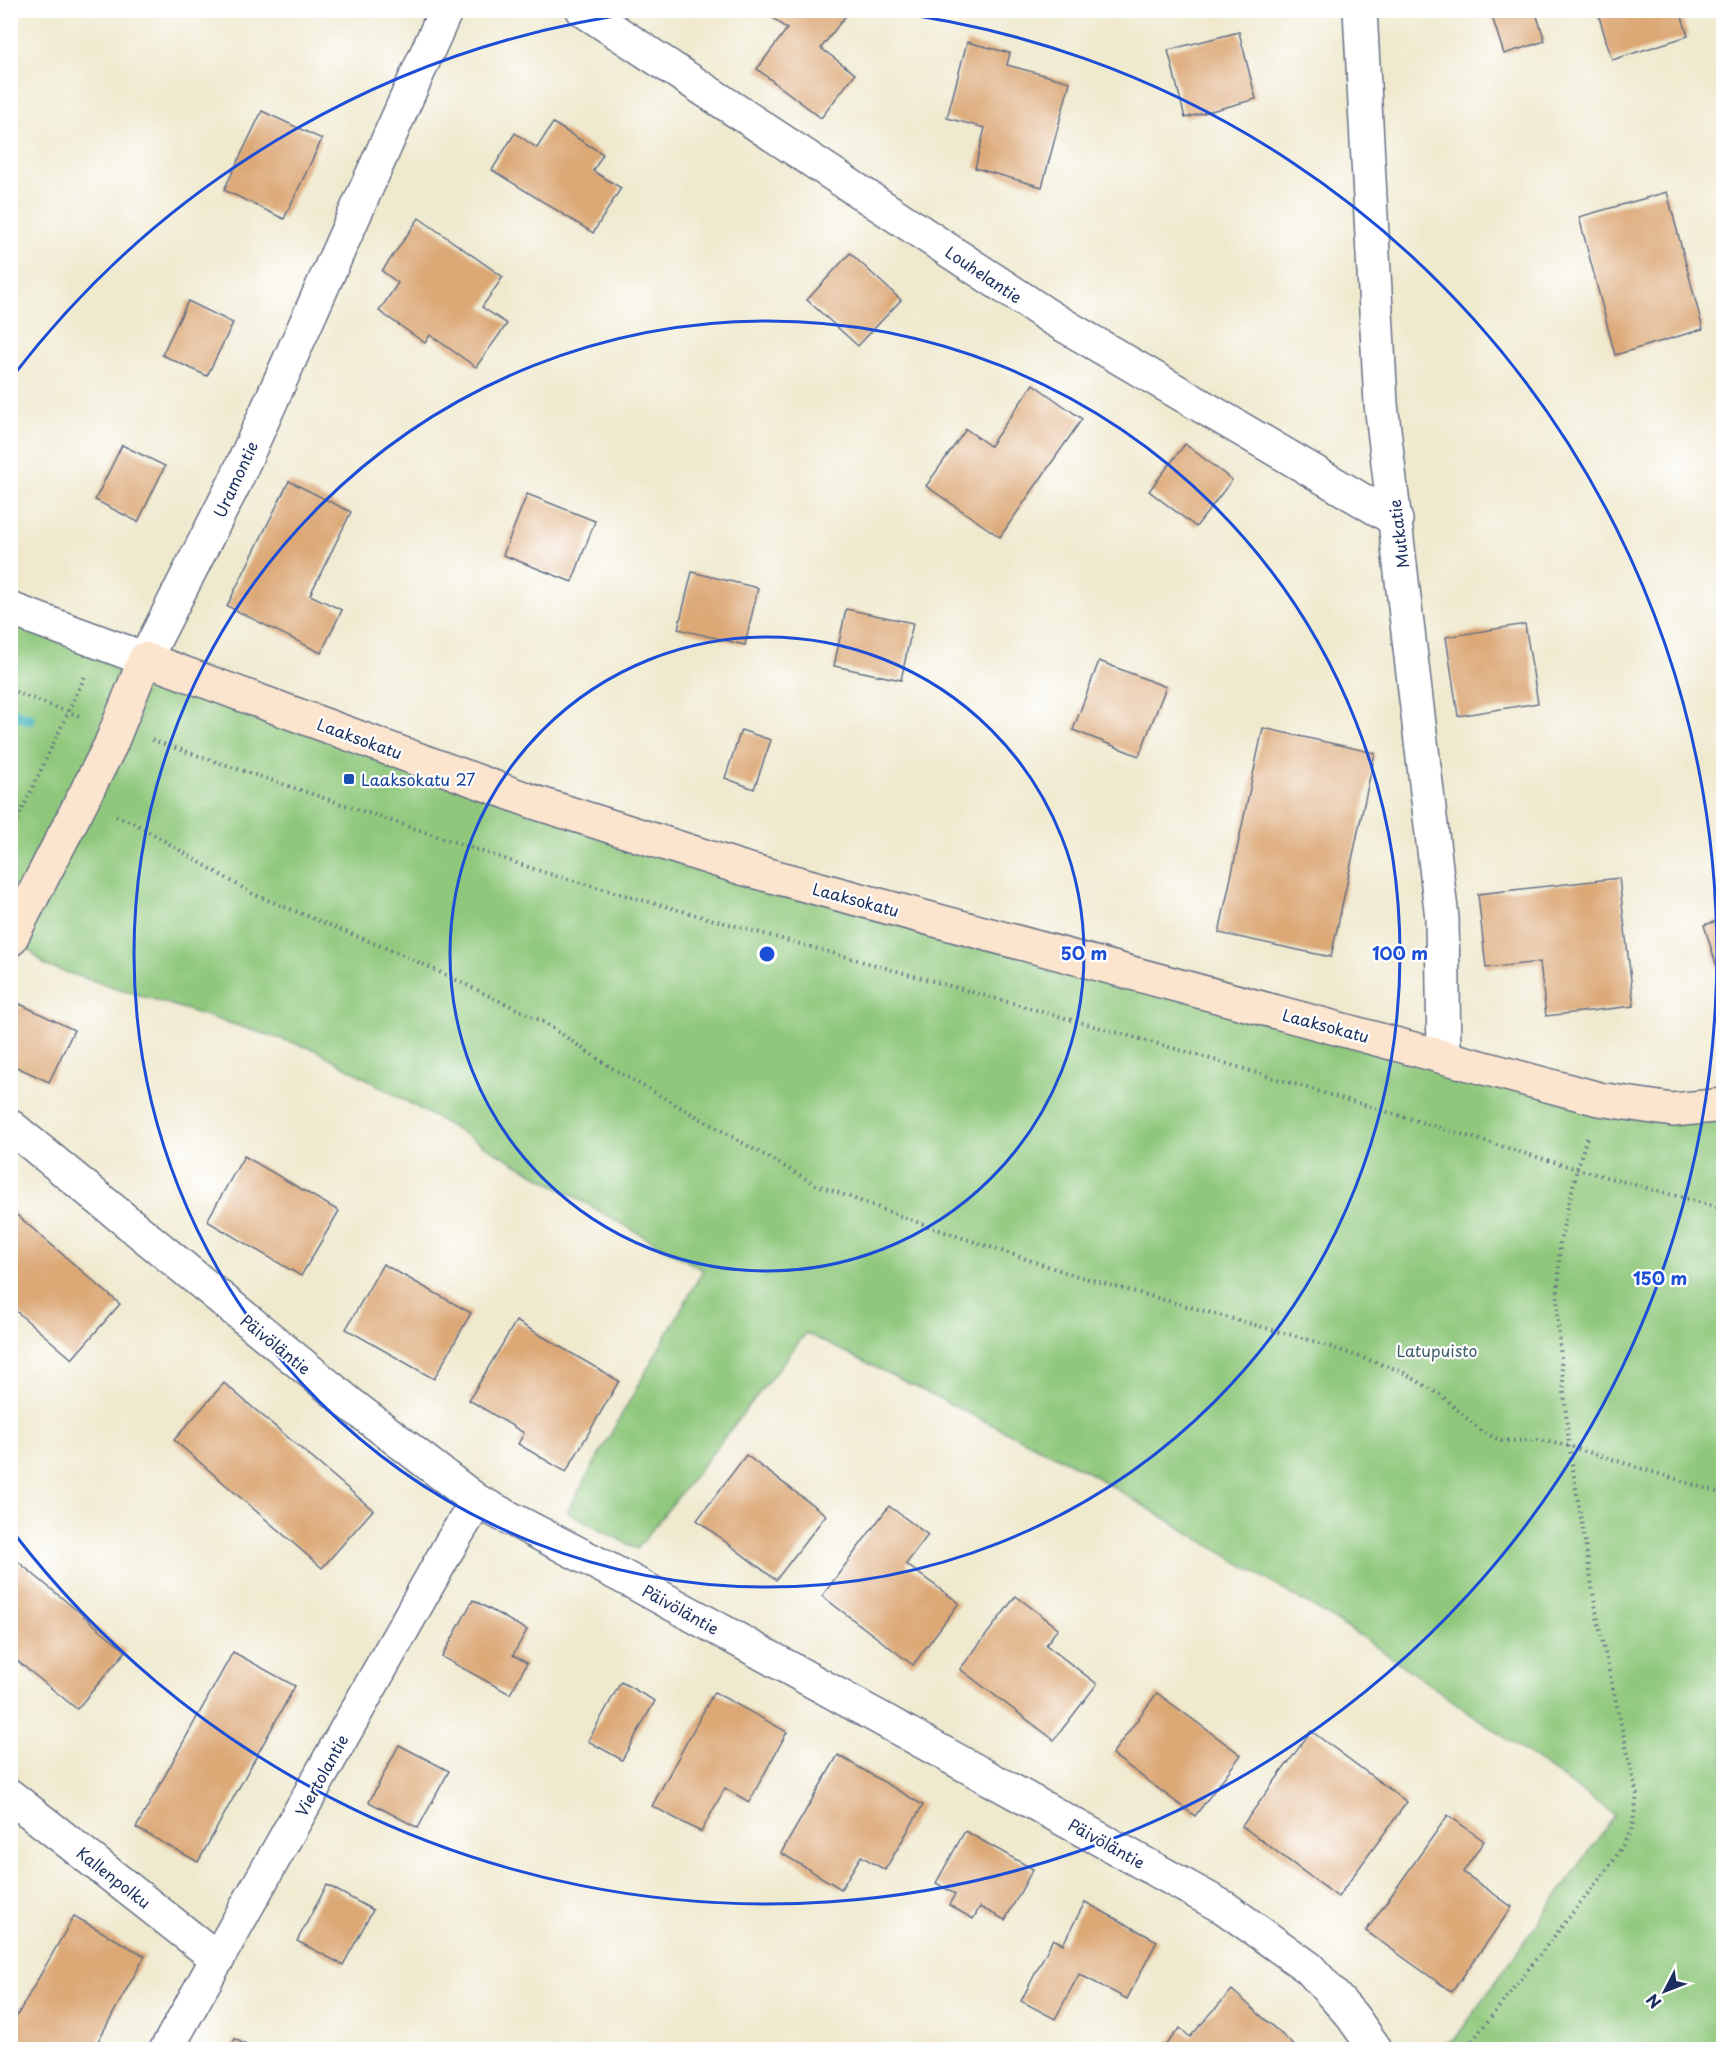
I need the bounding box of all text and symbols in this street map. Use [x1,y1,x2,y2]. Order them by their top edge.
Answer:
street label: Louhelantie [941,239,1027,309]
street label: Uramontie [207,437,263,521]
street label: Mutkatie [1382,498,1414,570]
street label: Laaksokatu [314,712,406,764]
place label: Laaksokatu 27 [361,767,475,791]
marker: Laaksokatu 27 [342,772,356,786]
street label: Laaksokatu [810,876,902,922]
text: 50 m [1061,939,1107,966]
text: 100 m [1372,939,1428,966]
centre of rings [757,944,777,964]
street label: Laaksokatu [1280,1002,1372,1048]
text: 150 m [1633,1264,1687,1291]
street label: Päivöläntie [236,1308,316,1380]
park label: Latupuisto [1397,1338,1478,1362]
street label: Päivöläntie [638,1578,724,1640]
street label: Viertolantie [289,1730,353,1820]
street label: Päivöläntie [1064,1812,1150,1874]
street label: Kallenpolku [72,1840,156,1914]
north arrow [1635,1961,1695,2021]
text: N [1640,1989,1666,2014]

